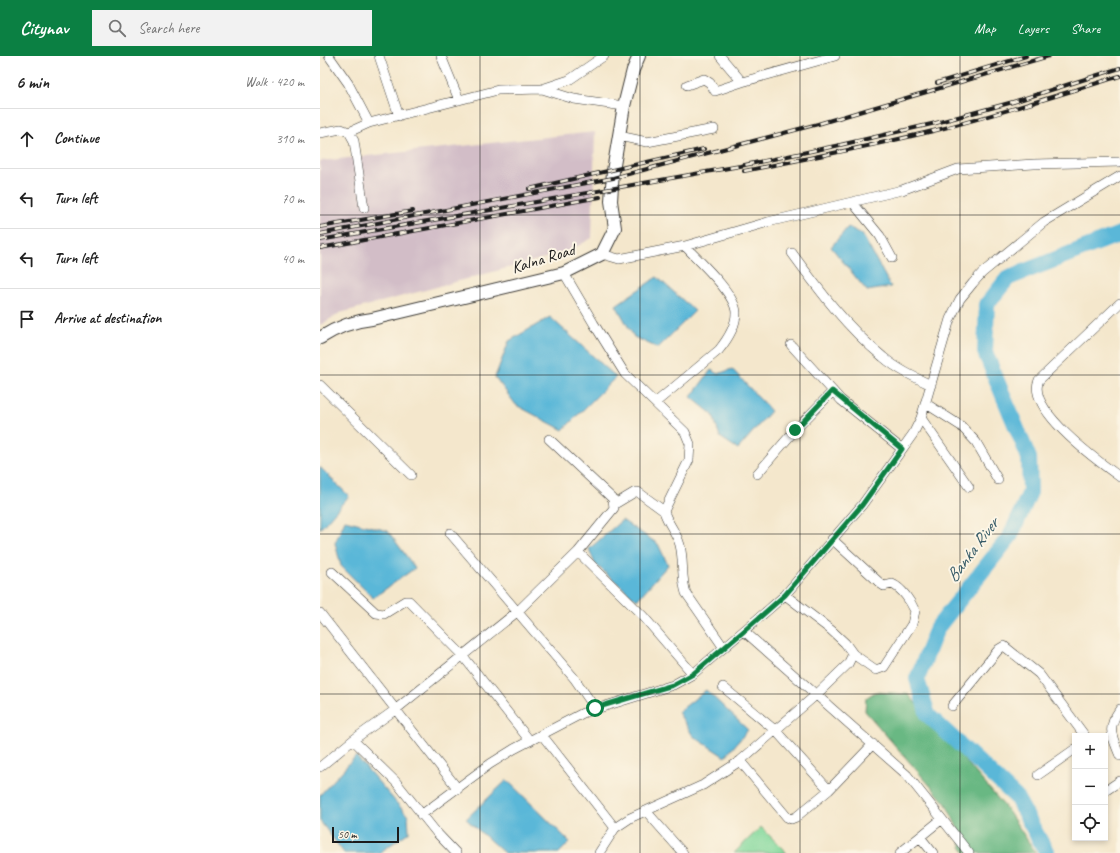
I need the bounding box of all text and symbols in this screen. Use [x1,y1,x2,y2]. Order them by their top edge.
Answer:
search box [92,10,372,46]
text: Citynav [20,16,68,40]
icon: search [106,17,128,39]
text: Search here [138,19,199,38]
text: Map [974,20,996,37]
text: Layers [1018,20,1049,37]
text: Share [1071,20,1100,37]
text: 6 min [16,72,49,93]
text: Walk · 420 m [245,74,304,90]
icon: ahead [16,128,38,150]
text: Continue [54,129,99,148]
text: 310 m [276,131,304,147]
icon: left [16,188,38,210]
text: Turn left [54,189,97,208]
text: 70 m [282,191,304,207]
street label: Kalna Road [509,238,580,278]
icon: left [16,248,38,270]
text: Turn left [54,249,97,268]
text: 40 m [282,251,304,267]
icon: arrive [16,308,38,330]
text: Arrive at destination [54,309,161,328]
route end [786,421,804,439]
water label: Banka River [941,511,1005,586]
route start [586,699,604,717]
map controls [1072,733,1108,841]
button: + [1072,733,1108,769]
button: − [1072,769,1108,805]
button: locate [1072,805,1108,841]
scale bar [332,825,399,844]
text: 50 m [338,827,357,841]

